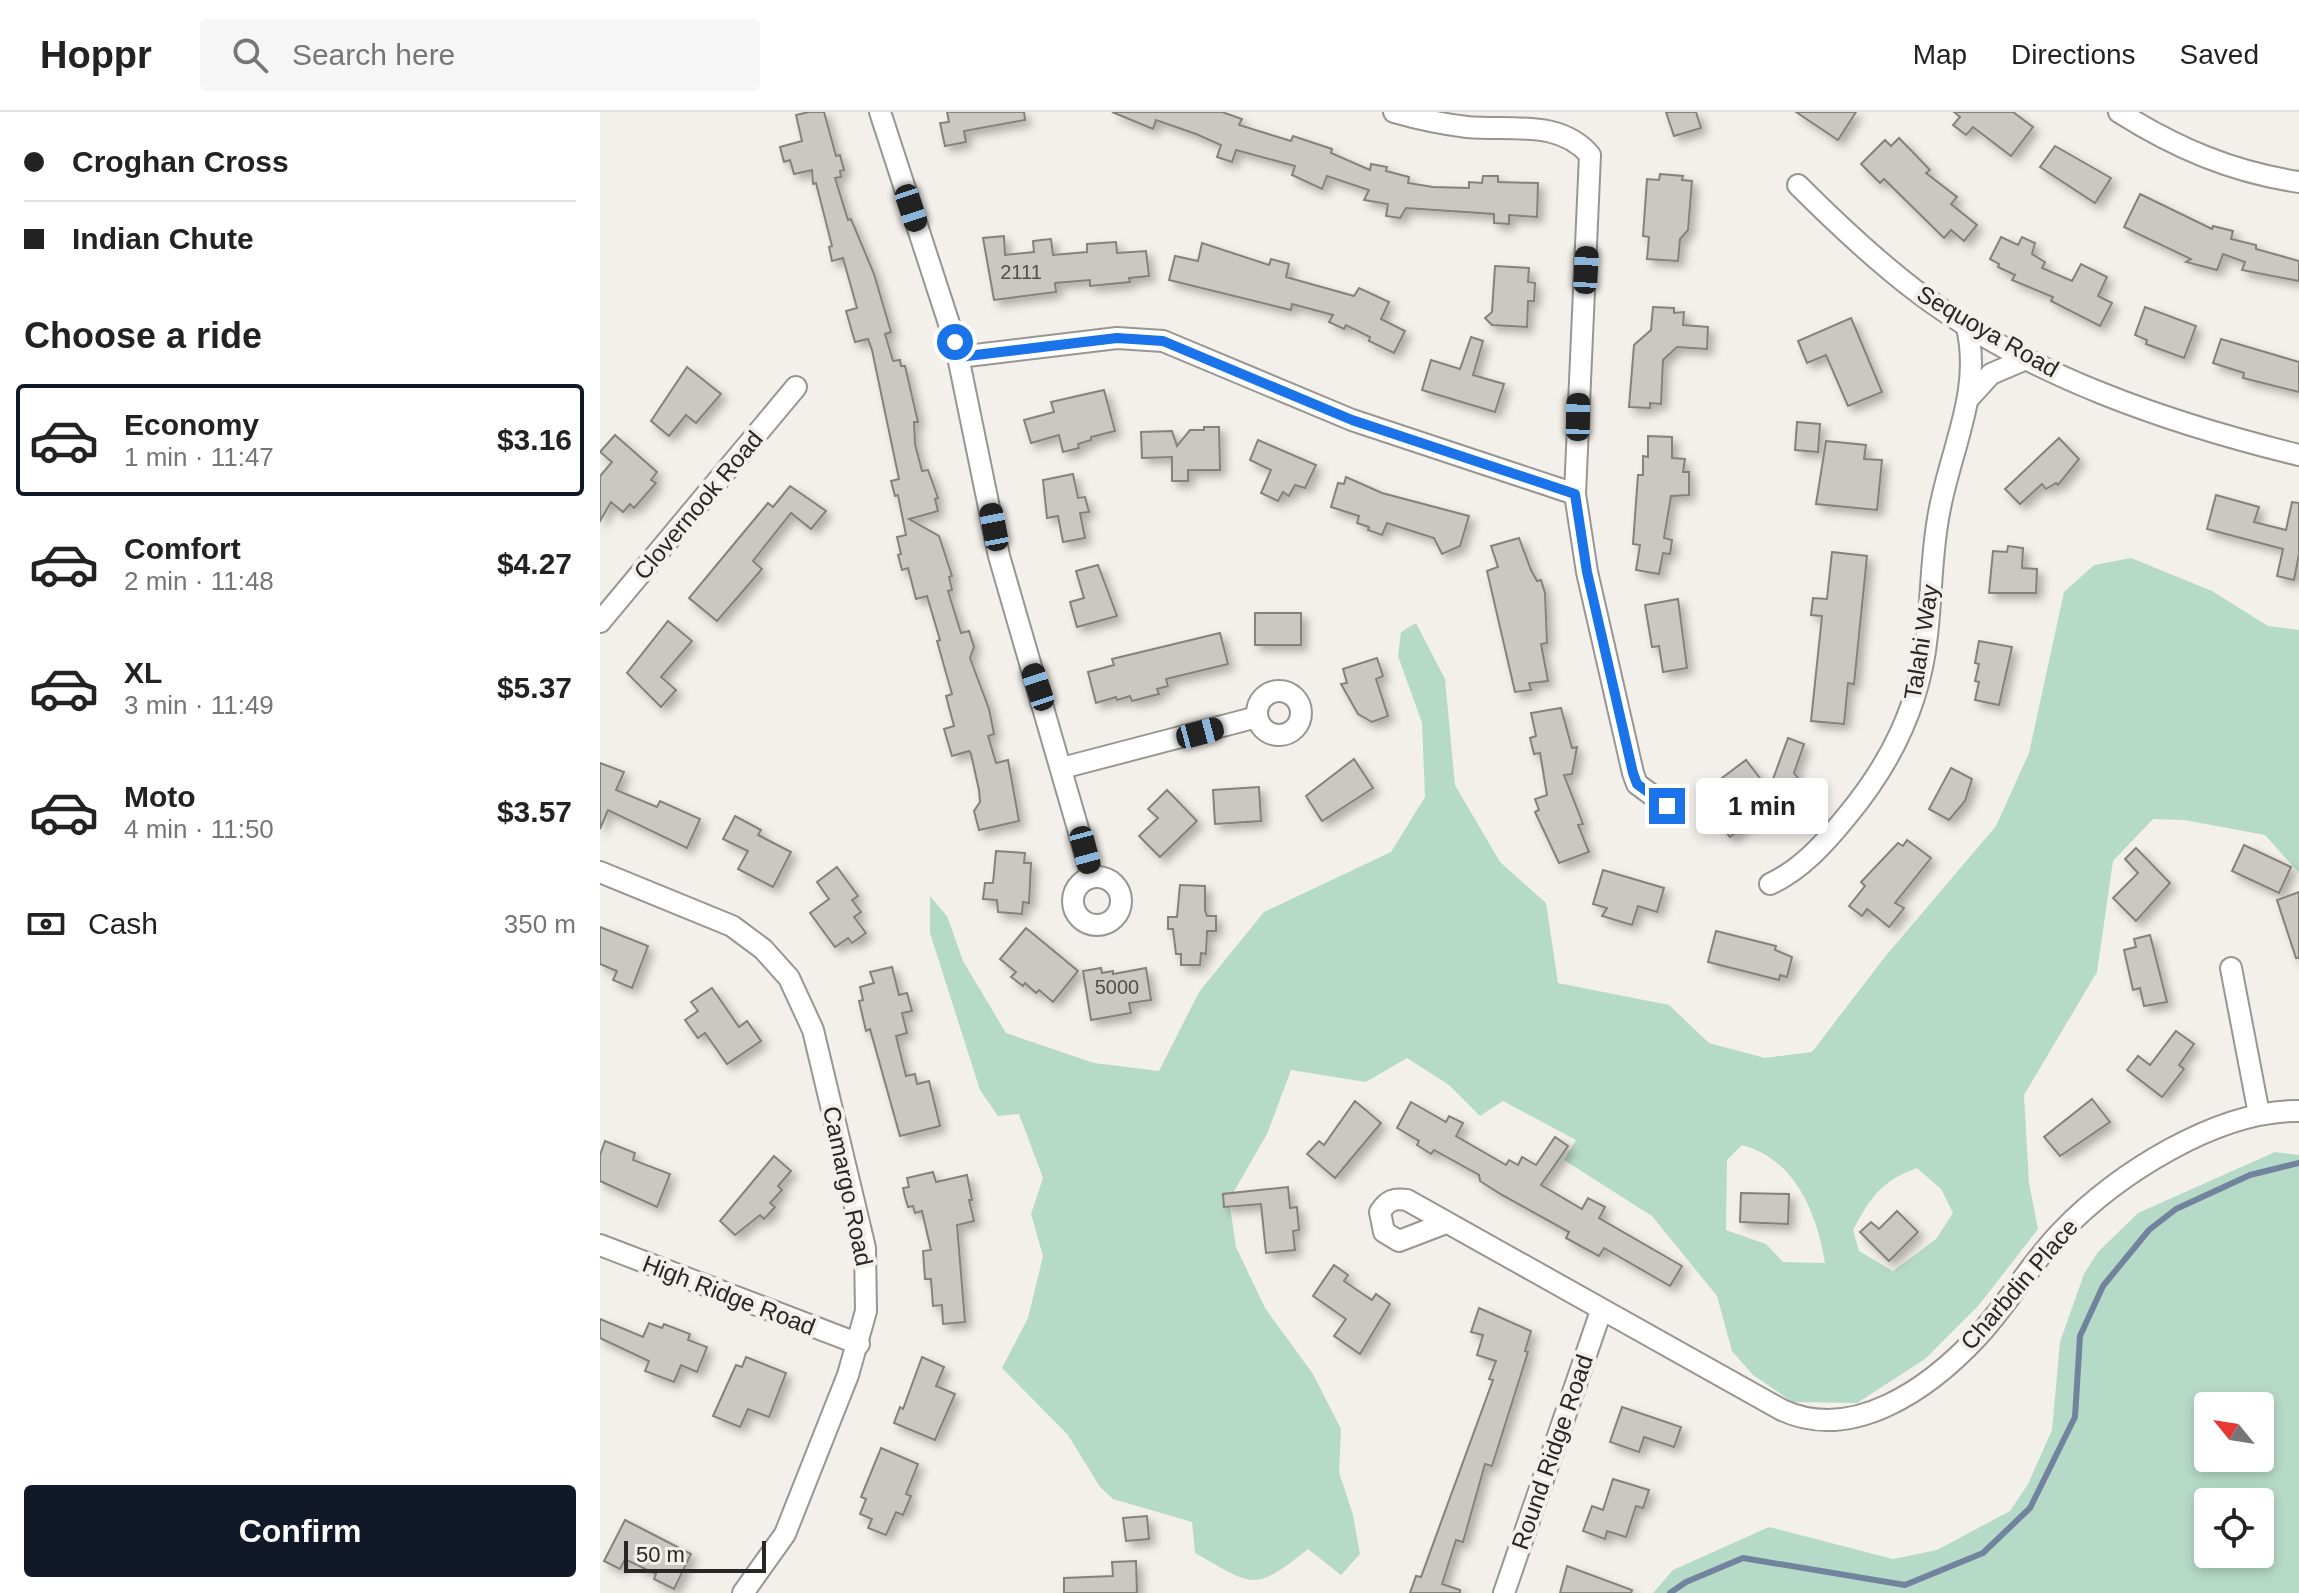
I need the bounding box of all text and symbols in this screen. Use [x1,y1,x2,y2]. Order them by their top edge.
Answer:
search box [200,19,760,91]
icon: search [228,33,272,77]
text: Hoppr [40,34,152,76]
text: Search here [292,38,455,71]
text: Map [1913,39,1967,70]
text: Directions [2011,39,2136,70]
text: Saved [2180,39,2259,70]
text: Croghan Cross [72,145,289,178]
car [892,181,930,235]
text: Indian Chute [72,222,254,255]
car [1573,245,1599,295]
house number: 2111 [1000,261,1042,283]
street label: Sequoya Road [1912,280,2064,382]
text: Choose a ride [24,315,262,356]
route start [937,324,973,360]
car [1566,393,1590,441]
icon: car [28,404,100,476]
text: Economy [124,408,259,441]
text: $3.16 [497,423,572,456]
street label: Clovernook Road [628,425,768,585]
text: 1 min · 11:47 [124,442,274,472]
car [978,501,1010,553]
icon: car [28,528,100,600]
text: Comfort [124,532,241,565]
text: $4.27 [497,547,572,580]
text: 2 min · 11:48 [124,566,274,596]
street label: Talahi Way [1899,582,1943,702]
icon: car [28,652,100,724]
text: XL [124,656,162,689]
car [1019,660,1057,714]
text: $5.37 [497,671,572,704]
text: 3 min · 11:49 [124,690,274,720]
car [1174,715,1226,751]
icon: car [28,776,100,848]
callout: 1 min [1695,778,1827,834]
text: Moto [124,780,196,813]
route end [1649,788,1685,824]
text: 1 min [1728,791,1796,821]
text: $3.57 [497,795,572,828]
text: 4 min · 11:50 [124,814,274,844]
car [1067,824,1103,876]
icon: cash [24,902,68,946]
text: Cash [88,907,158,940]
text: 350 m [504,909,576,939]
house number: 5000 [1095,976,1139,998]
street label: Camargo Road [818,1104,878,1268]
street label: Charbdin Place [1955,1213,2083,1355]
street label: High Ridge Road [639,1250,819,1340]
street label: Round Ridge Road [1506,1351,1598,1553]
north arrow [2194,1392,2274,1472]
map controls [2194,1392,2274,1568]
button: Confirm [24,1485,576,1577]
button: locate [2194,1488,2274,1568]
scale bar [624,1537,766,1573]
text: 50 m [636,1542,685,1567]

